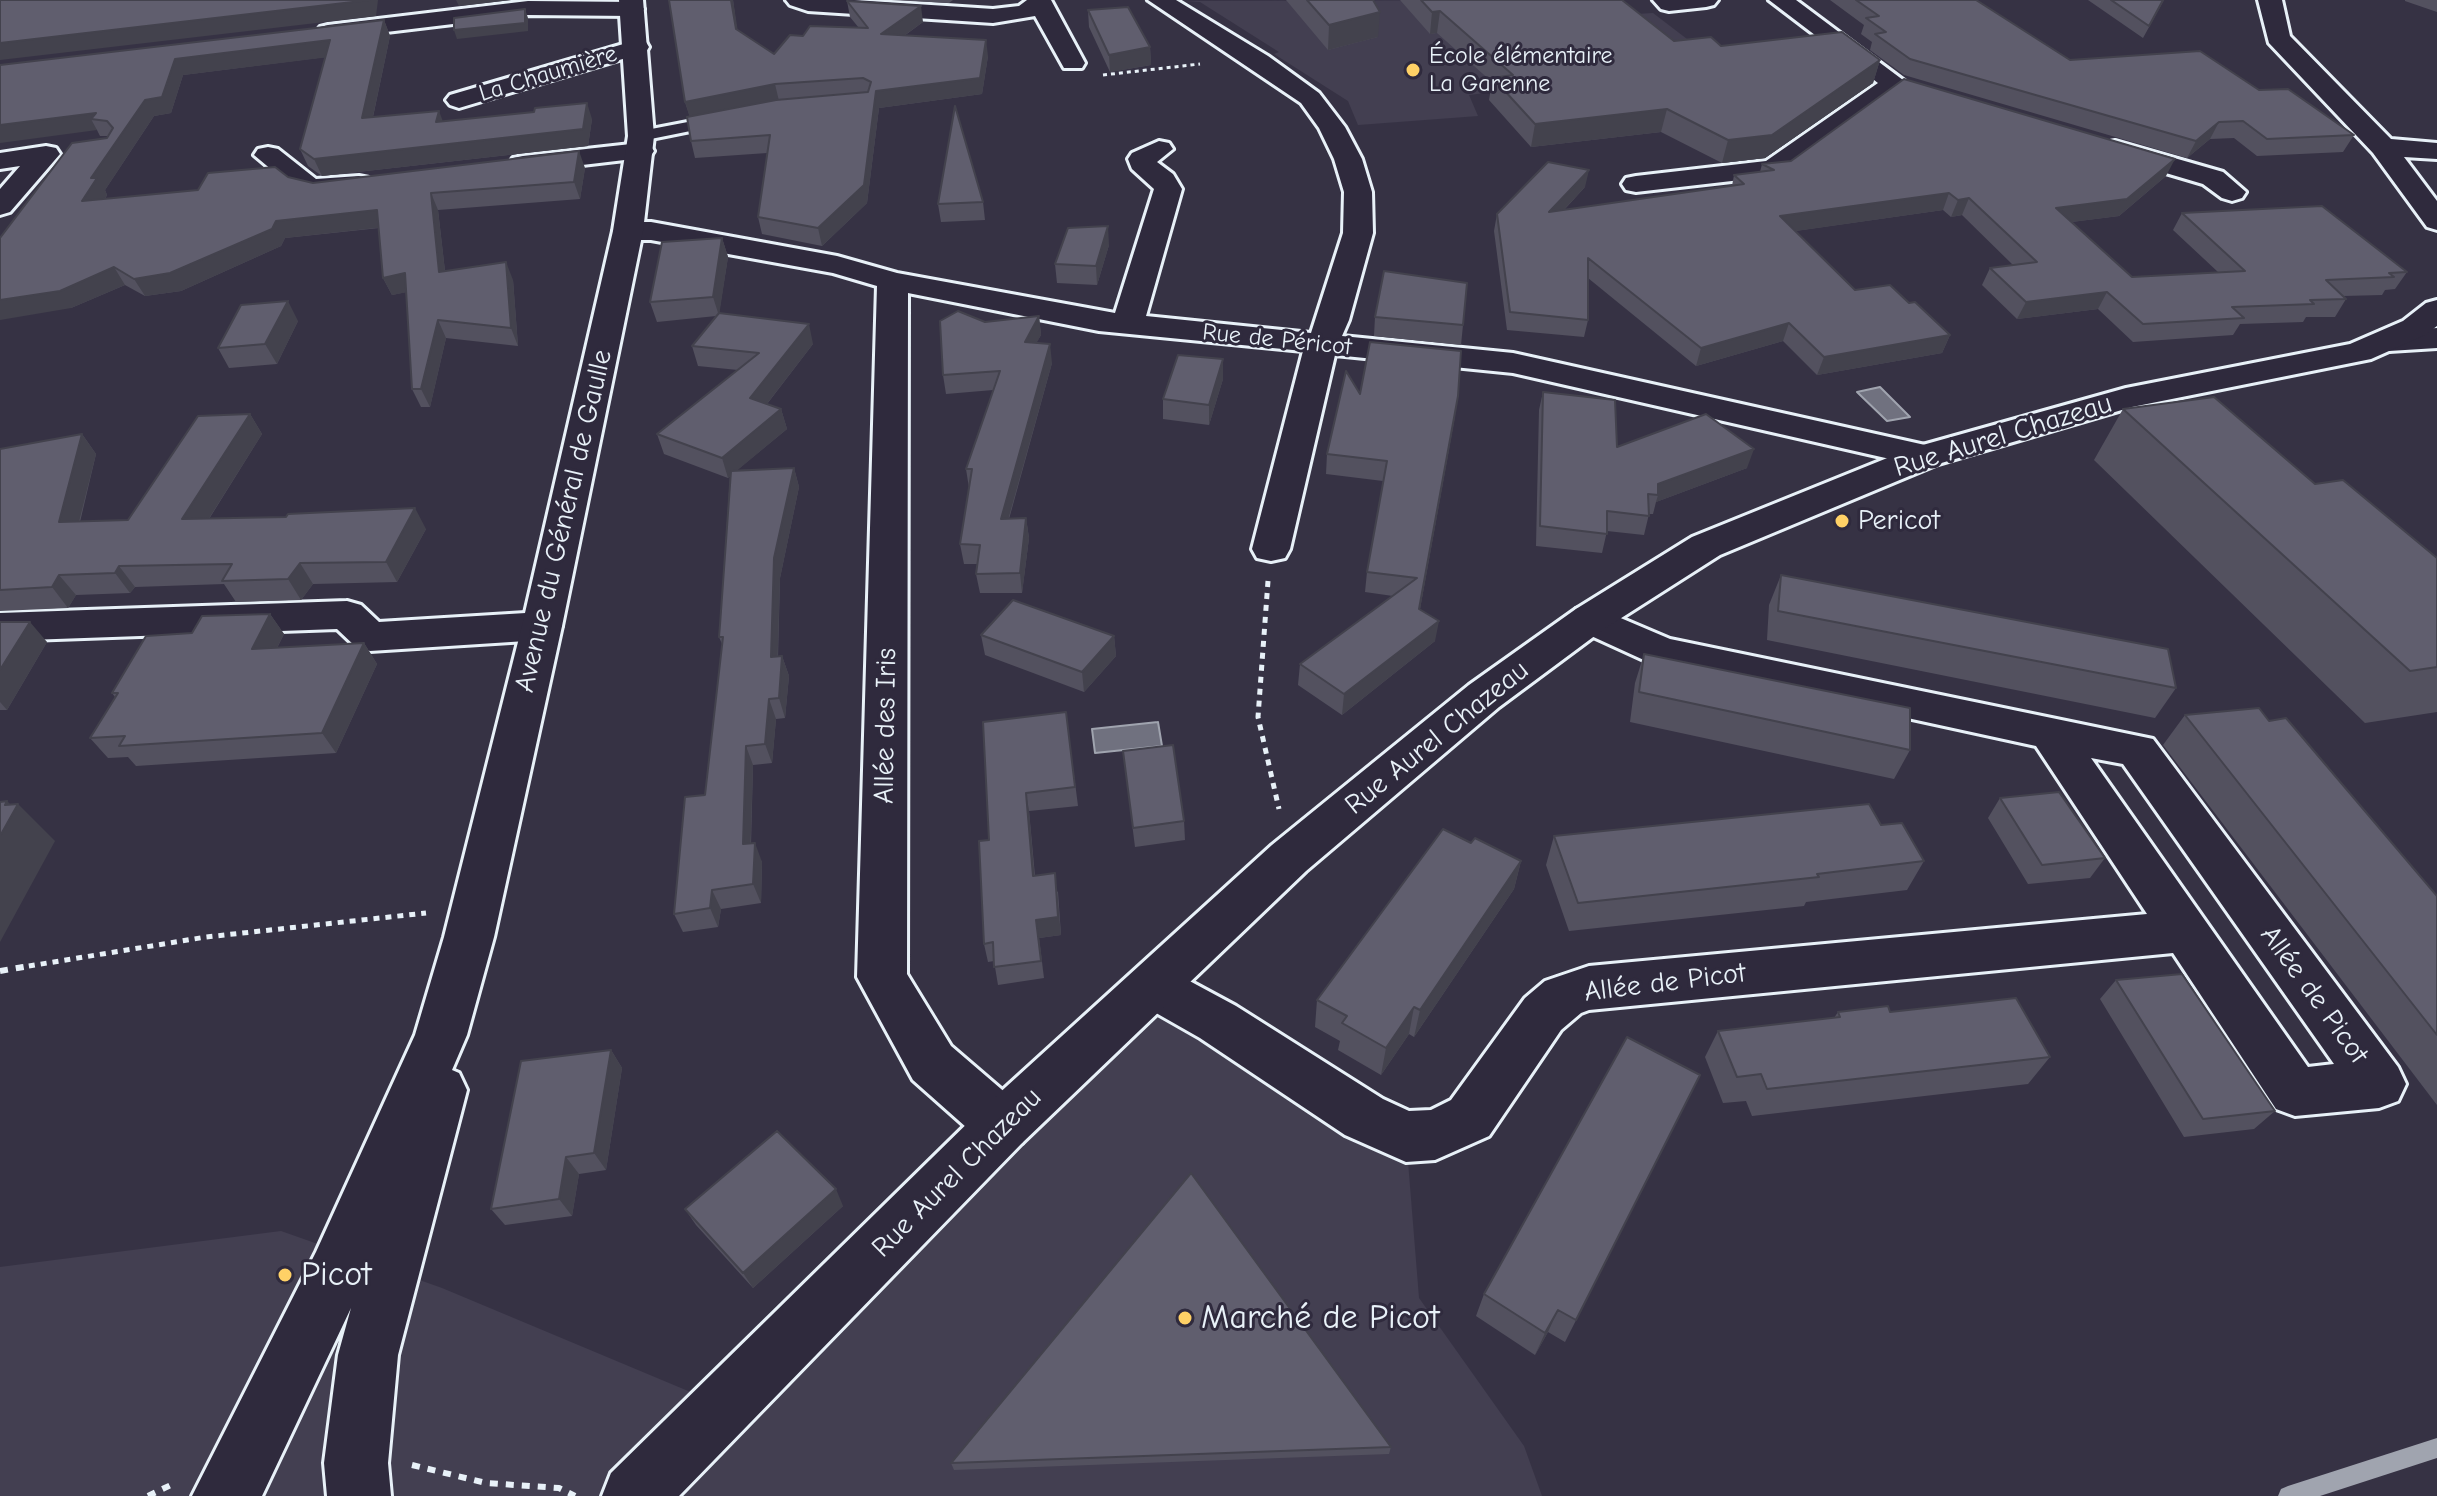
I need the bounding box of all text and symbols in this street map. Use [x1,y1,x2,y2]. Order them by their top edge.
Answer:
street label: La Chaumière [476,39,620,109]
place label: École élémentaire La Garenne [1429,42,1613,98]
marker: École élémentaire La Garenne [1404,61,1422,79]
street label: Rue de Péricot [1201,318,1353,362]
street label: Avenue du Général de Gaulle [508,346,620,696]
street label: Rue Aurel Chazeau [1890,387,2116,485]
place label: Pericot [1858,504,1940,538]
marker: Pericot [1833,512,1851,530]
street label: Allée des Iris [868,648,904,804]
street label: Rue Aurel Chazeau [1339,654,1535,822]
street label: Allée de Picot [2253,919,2375,1071]
street label: Allée de Picot [1582,956,1748,1010]
street label: Rue Aurel Chazeau [865,1081,1049,1265]
place label: Picot [301,1255,372,1295]
marker: Picot [276,1266,294,1284]
place label: Marché de Picot [1201,1298,1439,1338]
marker: Marché de Picot [1176,1309,1194,1327]

